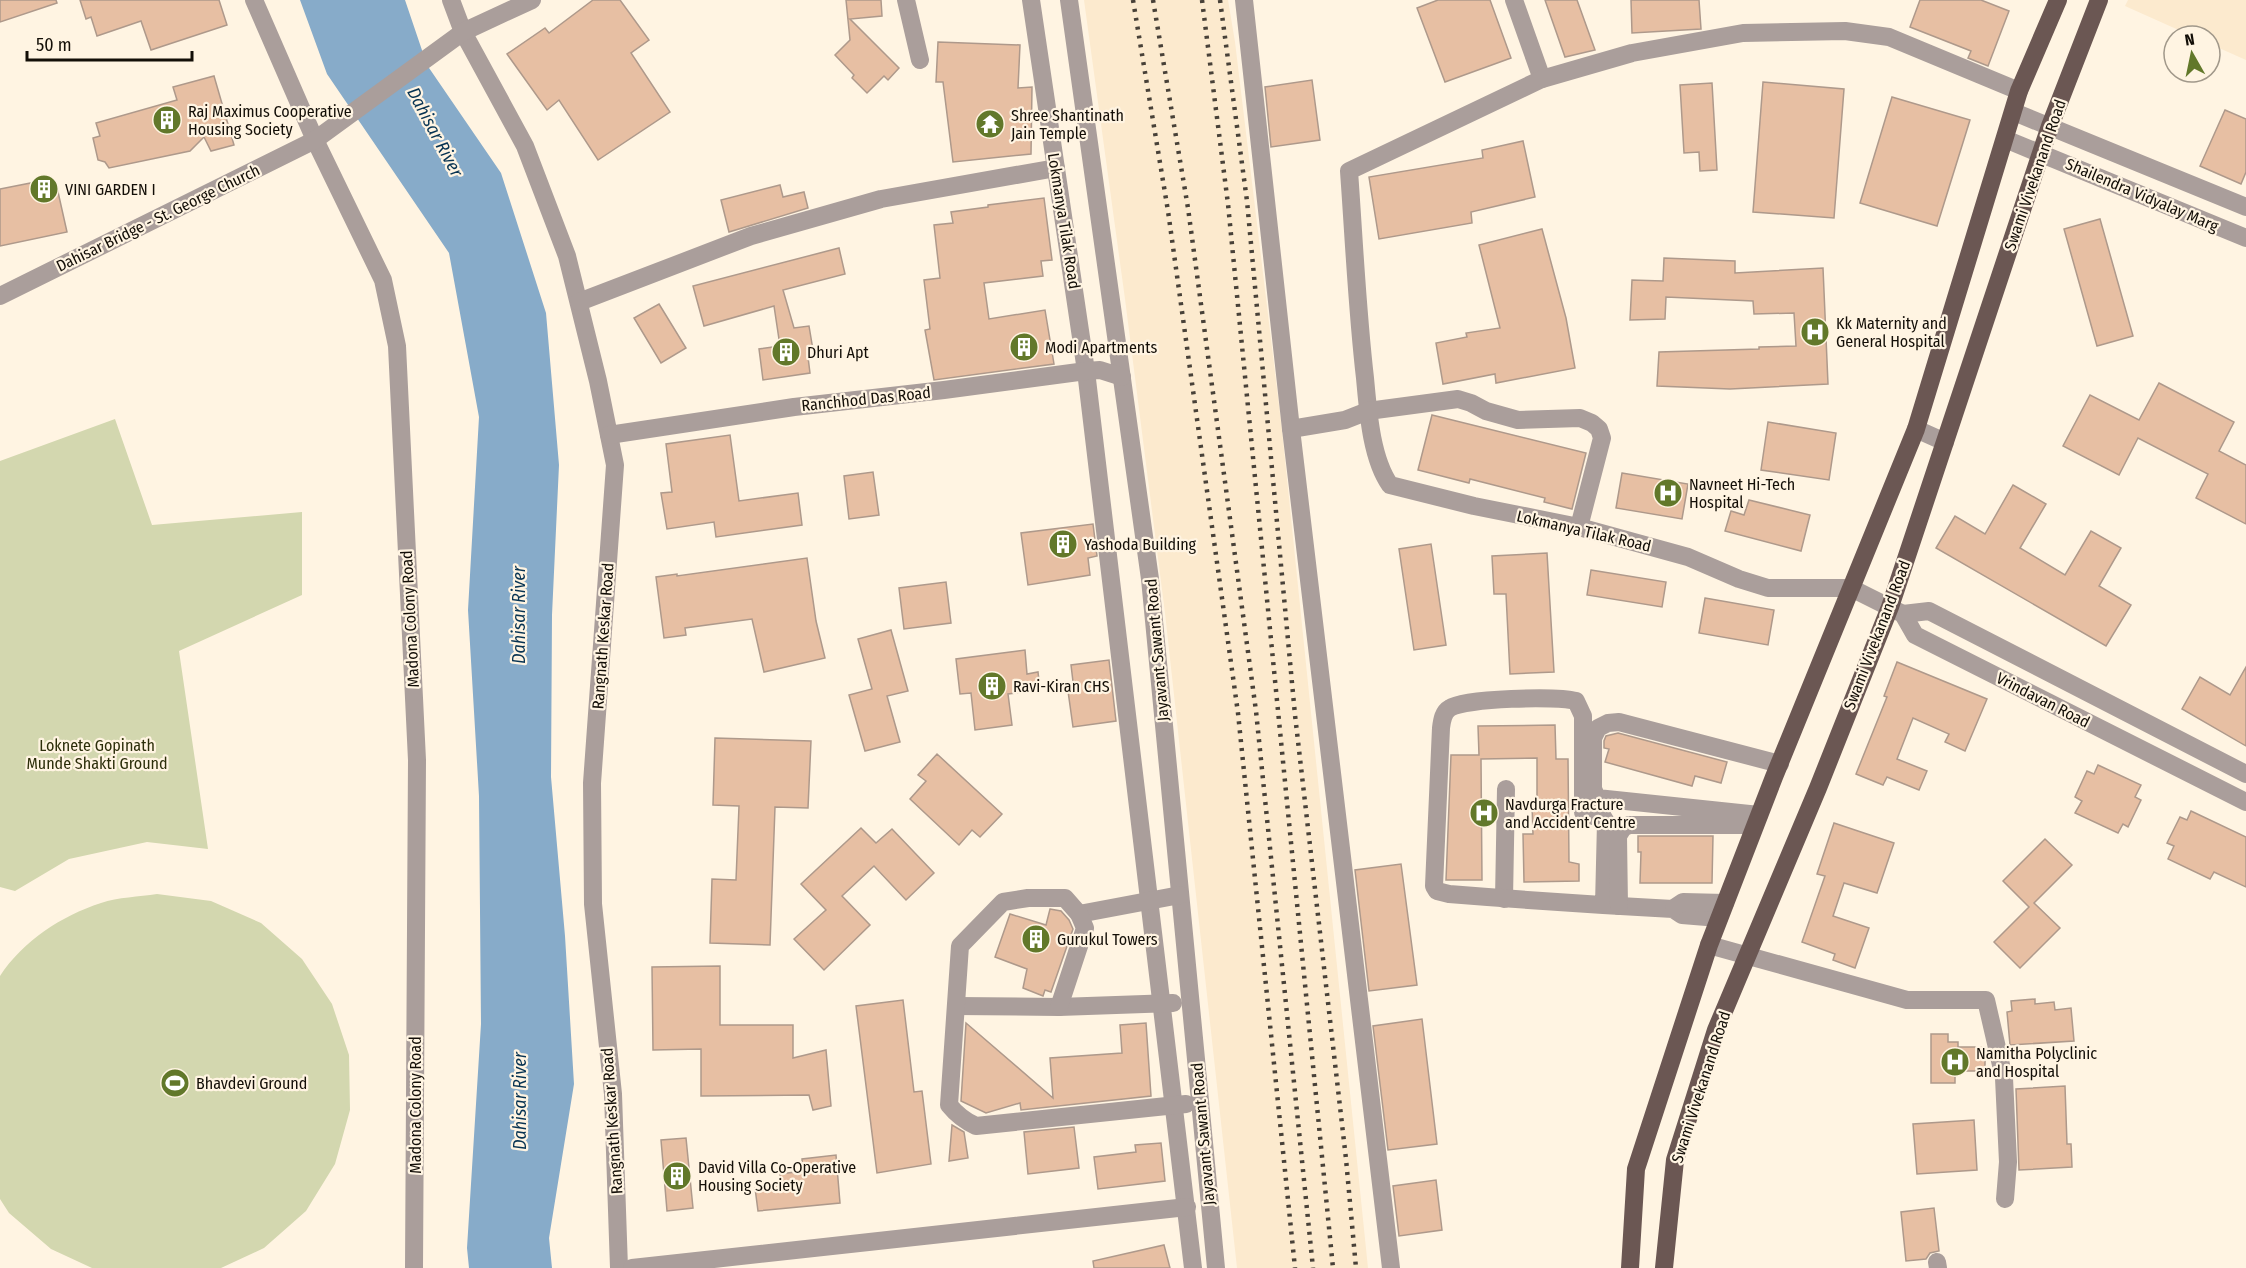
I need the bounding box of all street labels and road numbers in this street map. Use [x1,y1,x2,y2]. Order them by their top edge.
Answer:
street label: Swami Vivekanand Road [2000,97,2070,253]
street label: Lokmanya Tilak Road [1044,152,1084,290]
street label: Shailendra Vidyalay Marg [2063,154,2222,236]
street label: Dahisar Bridge - St. George Church [53,160,263,276]
street label: Ranchhod Das Road [800,383,932,415]
street label: Lokmanya Tilak Road [1515,506,1653,556]
street label: Madona Colony Road [397,550,423,688]
street label: Swami Vivekanand Road [1840,558,1914,712]
street label: Rangnath Keskar Road [588,562,618,710]
street label: Jayavant Sawant Road [1141,578,1173,722]
street label: Vrindavan Road [1993,668,2093,732]
street label: Swami Vivekanand Road [1667,1009,1735,1165]
street label: Madona Colony Road [406,1036,425,1174]
street label: Rangnath Keskar Road [597,1047,627,1195]
street label: Jayavant Sawant Road [1187,1062,1219,1206]

